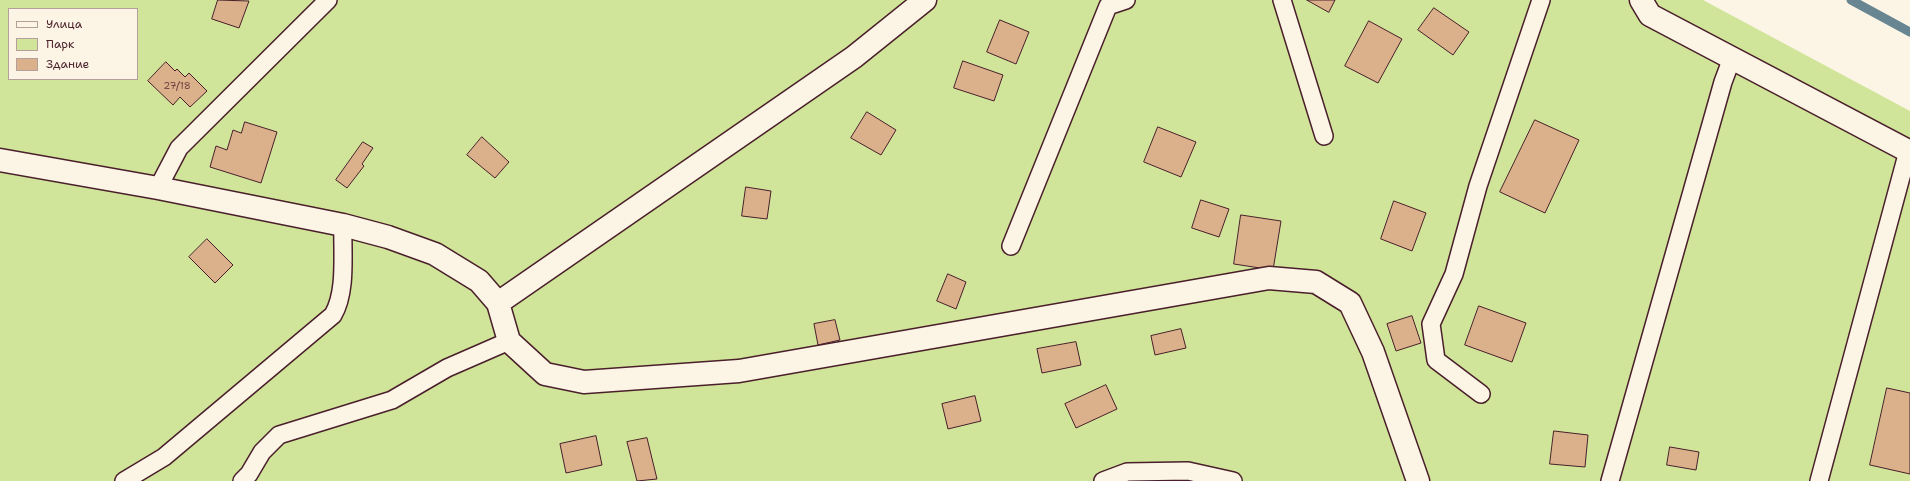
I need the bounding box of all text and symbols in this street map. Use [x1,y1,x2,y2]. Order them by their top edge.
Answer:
legend [8,8,138,80]
text: Улица [46,16,82,32]
text: Парк [46,36,74,52]
text: Здание [46,56,89,72]
house number: 27/18 [163,80,191,92]

